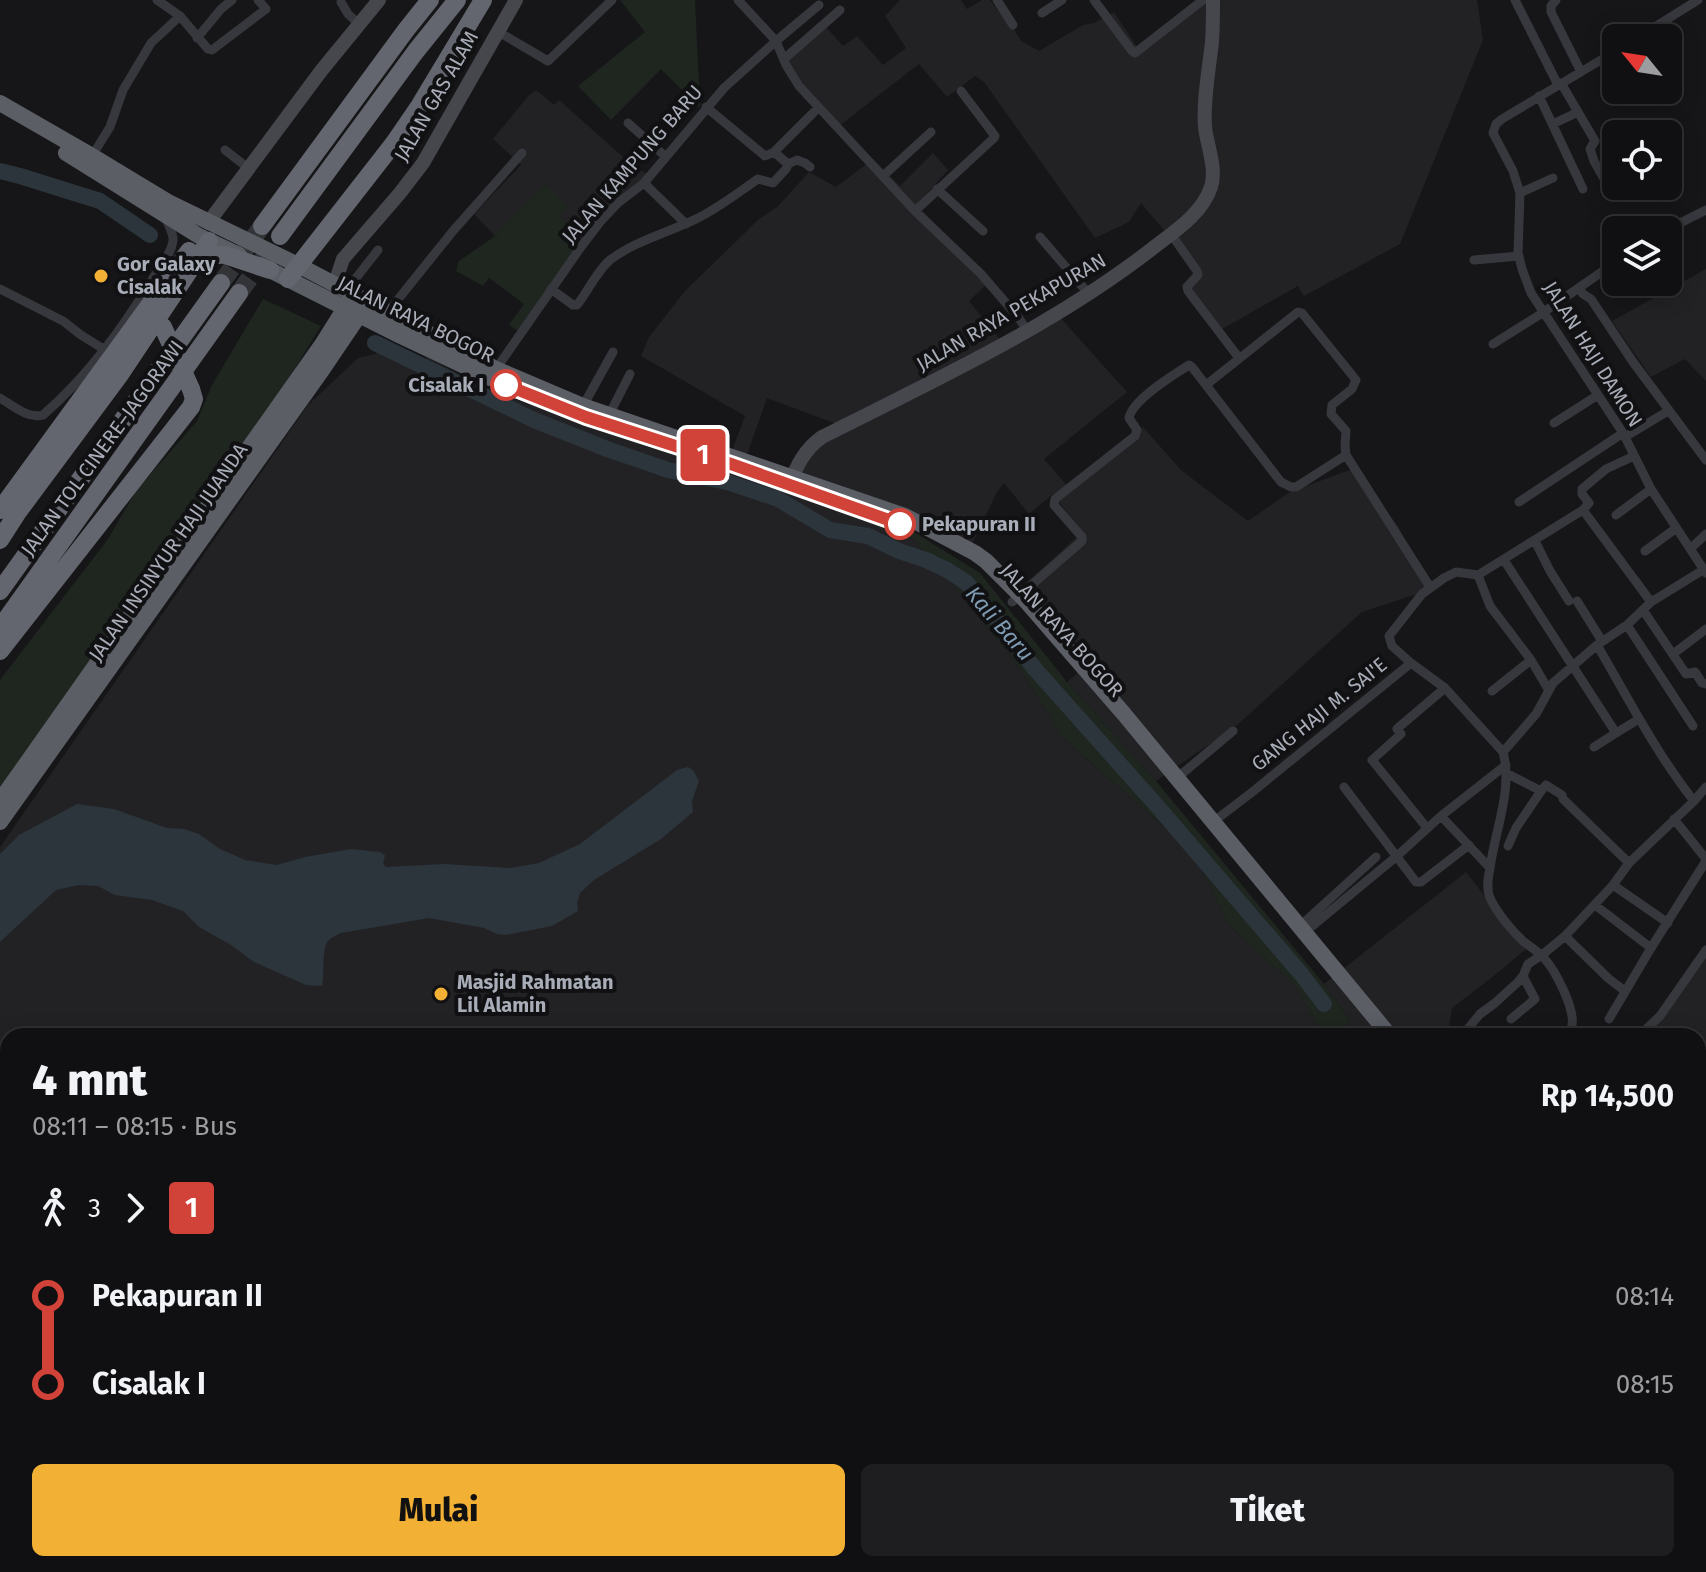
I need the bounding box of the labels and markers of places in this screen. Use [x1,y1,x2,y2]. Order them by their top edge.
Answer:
place label: Gor Galaxy Cisalak [117,252,216,299]
marker: Gor Galaxy Cisalak [92,267,110,285]
marker: Cisalak I [491,370,521,400]
place label: Cisalak I [408,373,484,397]
marker: Pekapuran II [885,509,915,539]
place label: Pekapuran II [922,512,1036,536]
place label: Masjid Rahmatan Lil Alamin [457,970,614,1017]
marker: Masjid Rahmatan Lil Alamin [432,985,450,1003]

